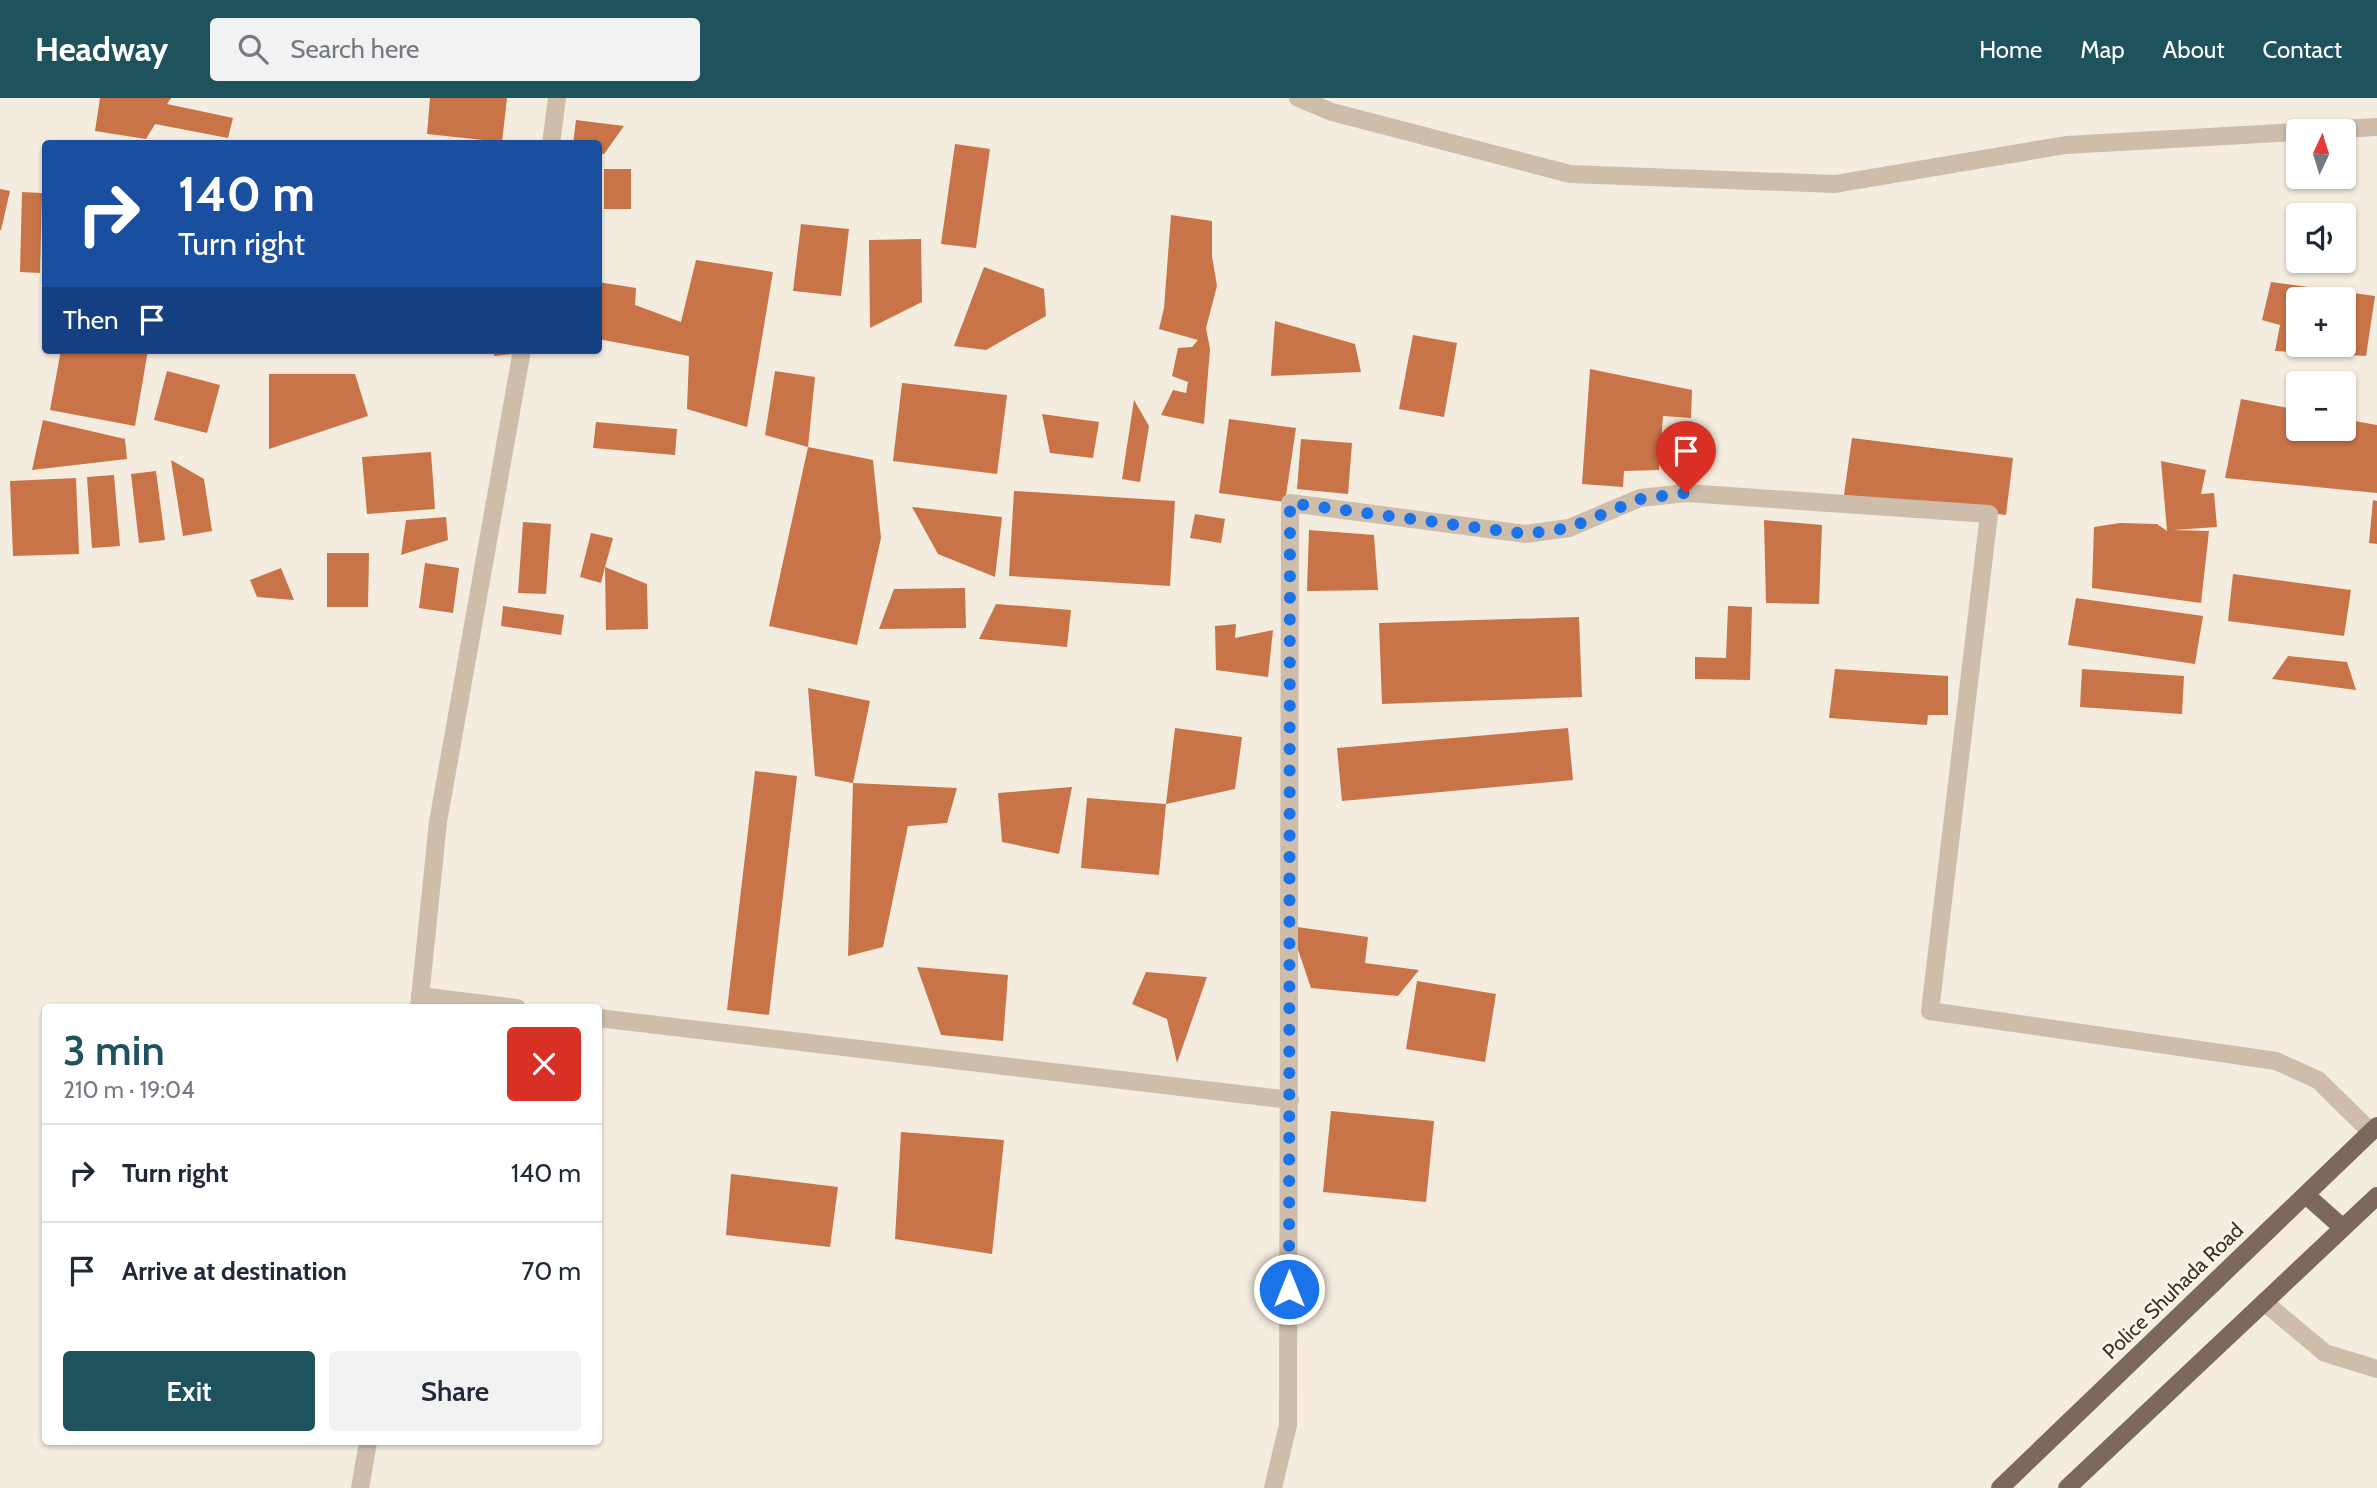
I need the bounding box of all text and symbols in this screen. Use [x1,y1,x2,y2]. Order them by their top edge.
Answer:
search box [210,18,700,81]
text: Headway [35,29,168,69]
icon: search [234,30,272,68]
text: Search here [290,33,419,65]
text: Home [1979,35,2042,64]
text: Map [2080,35,2125,64]
text: About [2163,35,2225,64]
text: Contact [2263,35,2342,64]
north arrow [2286,119,2356,189]
map controls [2286,119,2356,441]
text: 140 m [178,164,315,223]
icon: right [63,168,154,259]
button: sound [2286,203,2356,273]
text: Turn right [178,224,305,263]
button: + [2286,287,2356,357]
icon: arrive [133,301,171,339]
text: Then [63,304,119,336]
button: − [2286,371,2356,441]
pin [1656,421,1716,493]
icon: arrive [1667,432,1705,470]
text: 3 min [63,1024,165,1076]
button: close [507,1027,581,1101]
text: 210 m · 19:04 [63,1076,194,1104]
icon: right [63,1154,101,1192]
text: Turn right [122,1157,228,1189]
text: 140 m [511,1157,581,1189]
street label: Police Shuhada Road [2097,1217,2248,1364]
icon: arrive [63,1252,101,1290]
position arrow [1252,1252,1326,1326]
text: Arrive at destination [122,1255,347,1287]
text: 70 m [521,1255,581,1287]
button: Exit [63,1351,315,1431]
button: Share [329,1351,581,1431]

